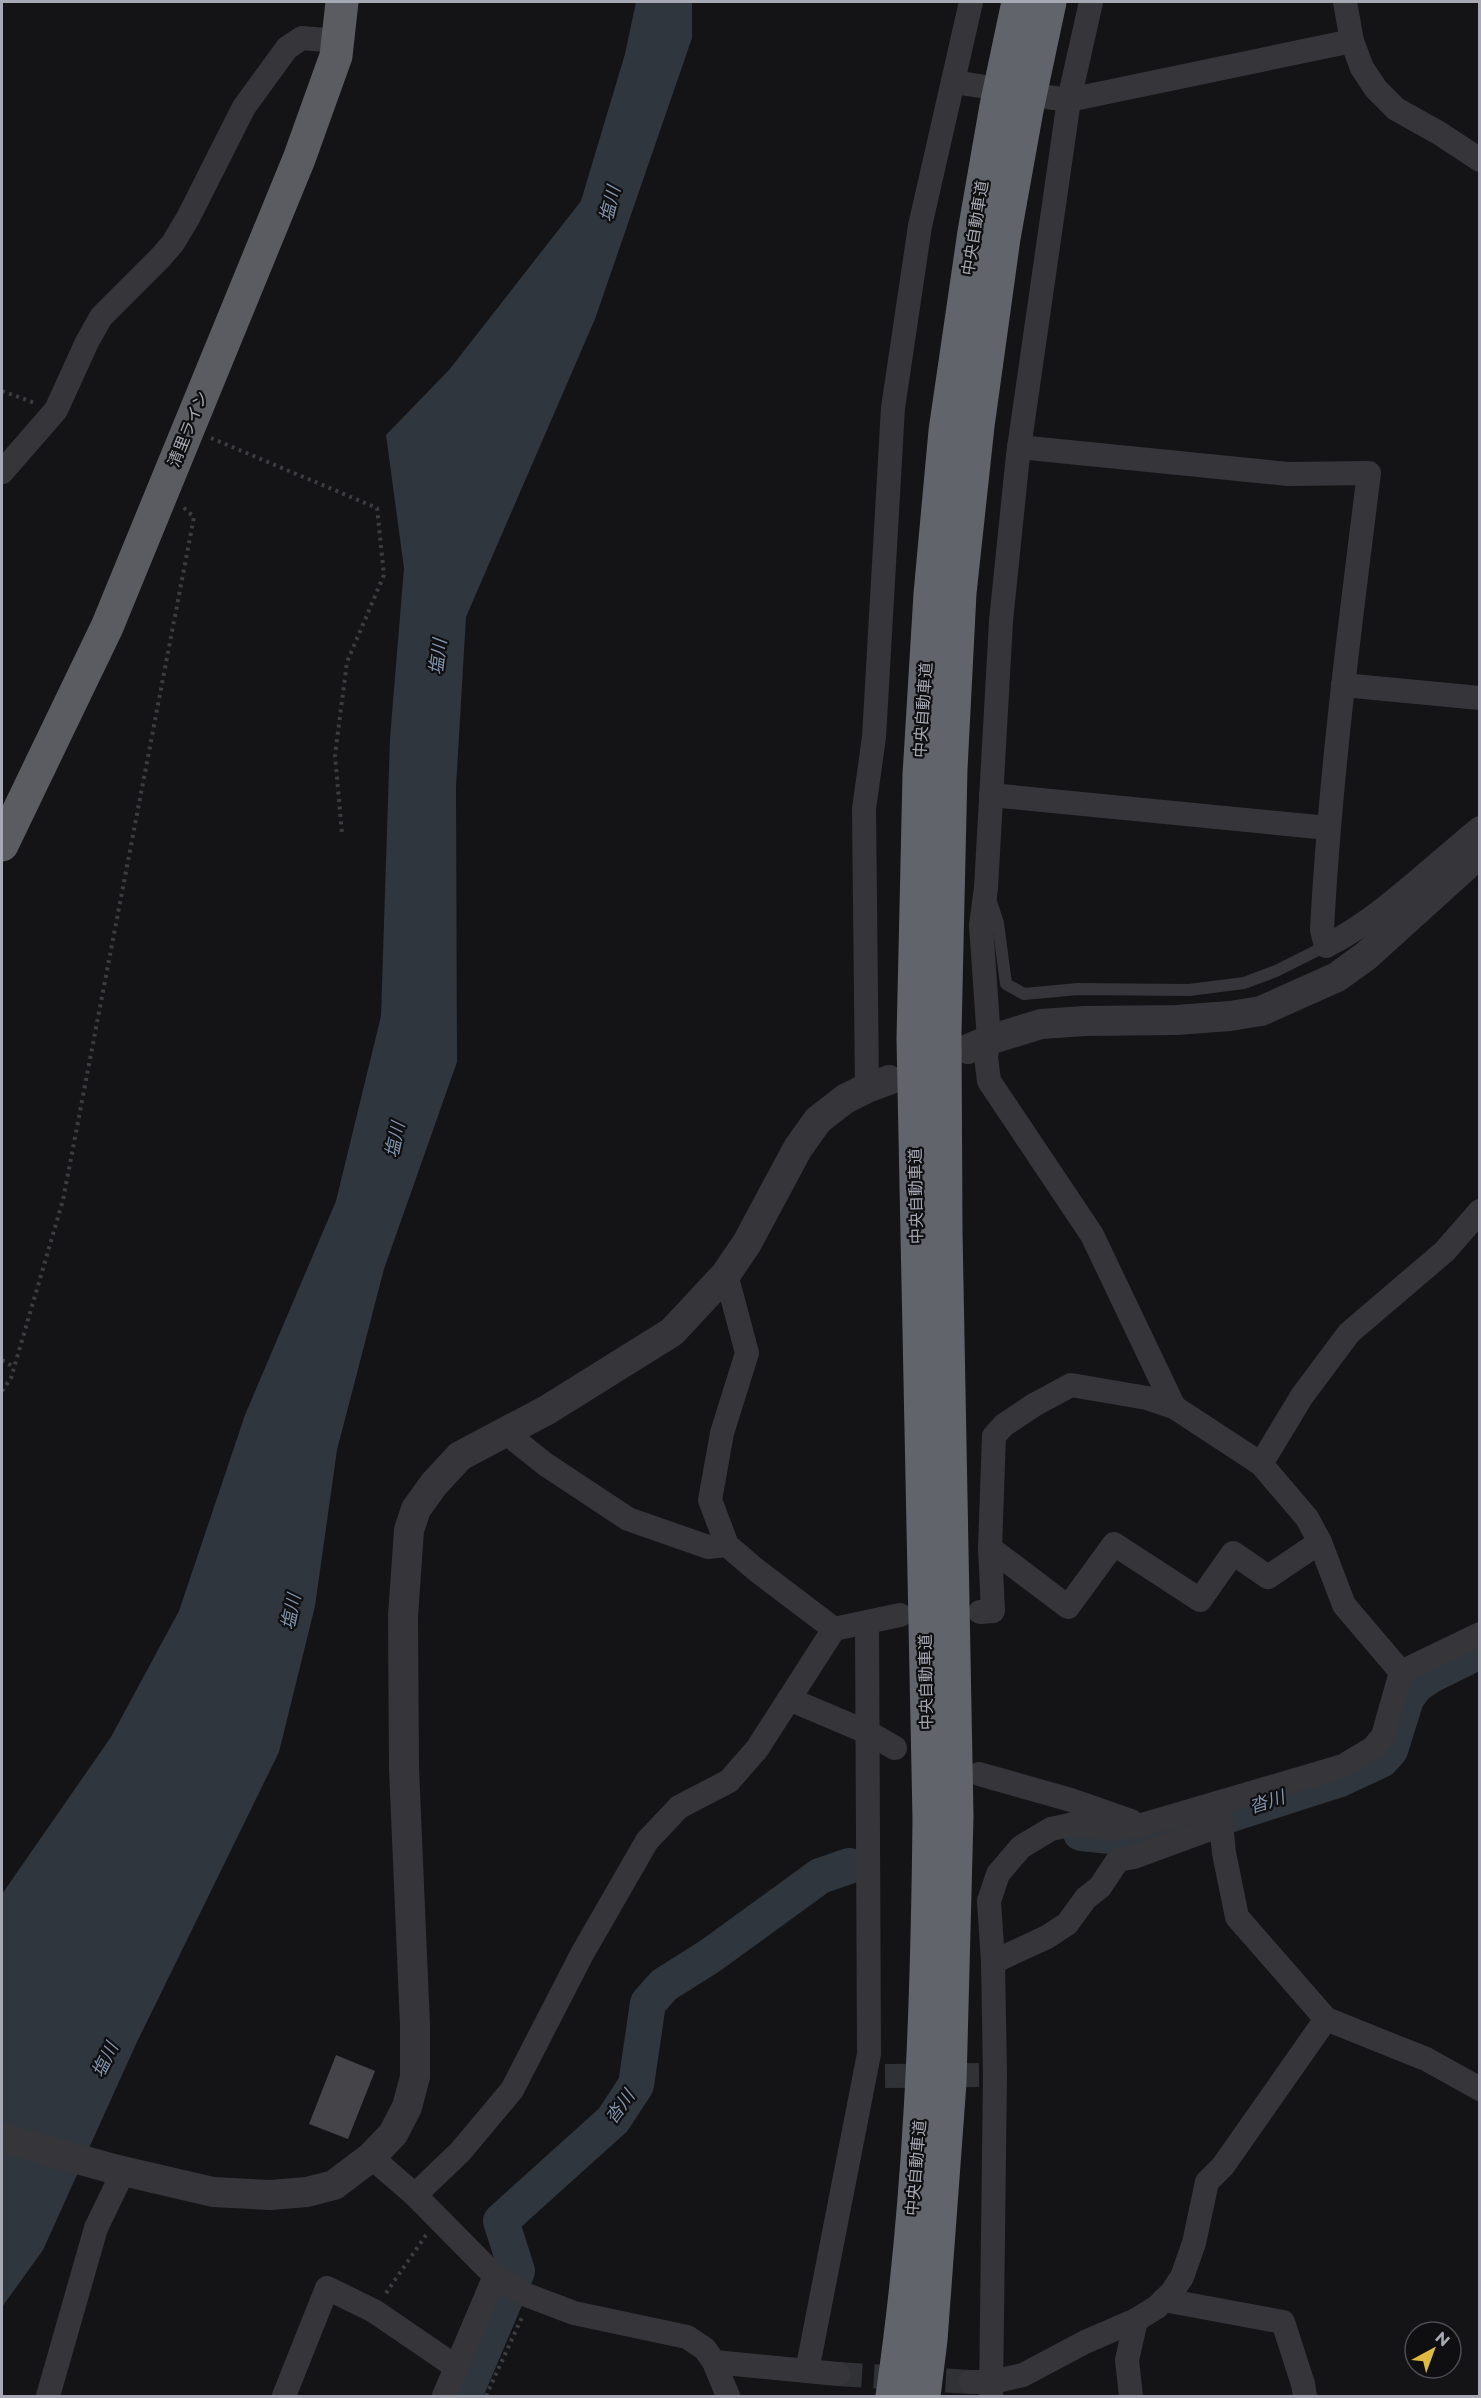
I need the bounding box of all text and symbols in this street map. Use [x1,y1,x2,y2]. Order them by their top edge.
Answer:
street label: 中央自動車道 [958,179,992,277]
water label: 塩川 [595,182,626,224]
street label: 清里ライン [164,388,212,470]
water label: 塩川 [425,636,451,676]
street label: 中央自動車道 [910,661,936,759]
water label: 塩川 [380,1118,410,1160]
street label: 中央自動車道 [906,1148,926,1244]
water label: 塩川 [276,1590,306,1632]
street label: 中央自動車道 [916,1634,936,1730]
water label: 沓川 [1246,1785,1289,1818]
water label: 塩川 [87,2037,124,2081]
water label: 沓川 [601,2084,641,2128]
street label: 中央自動車道 [902,2119,930,2217]
north arrow [1403,2320,1463,2380]
text: N [1431,2328,1454,2350]

